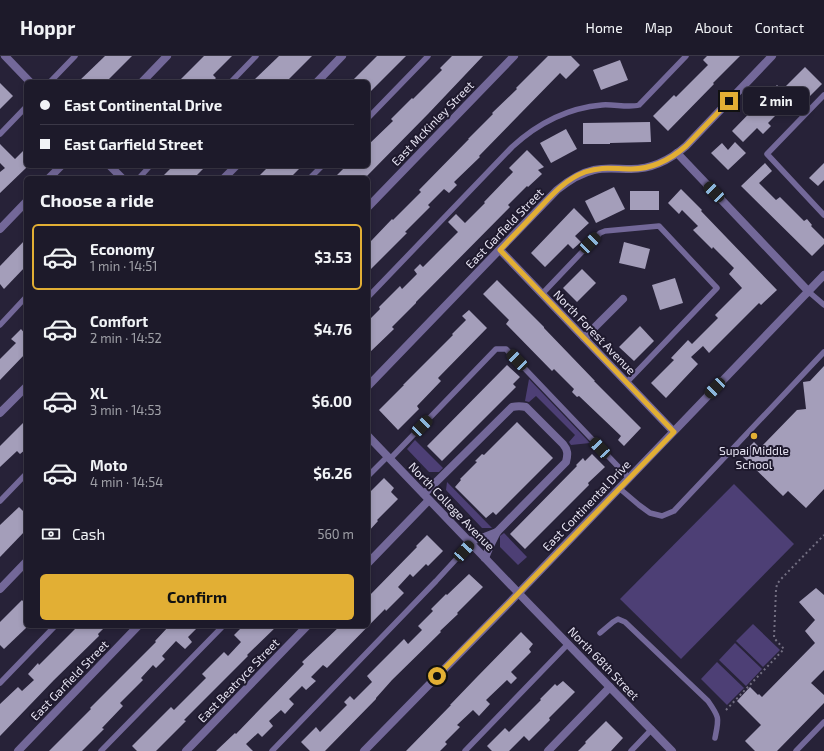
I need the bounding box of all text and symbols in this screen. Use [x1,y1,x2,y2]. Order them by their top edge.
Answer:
text: Hoppr [20,16,75,39]
text: Home [586,19,623,36]
text: Map [645,19,673,36]
text: About [695,19,733,36]
text: Contact [755,19,804,36]
street label: East McKinley Street [388,77,476,168]
callout: 2 min [743,87,809,115]
route end [720,92,738,110]
text: 2 min [759,93,793,109]
text: East Continental Drive [64,96,222,114]
text: East Garfield Street [64,135,203,153]
car [701,179,727,205]
street label: East Garfield Street [462,185,546,271]
text: Choose a ride [40,189,154,211]
car [577,230,603,256]
icon: car [42,239,78,275]
text: Economy [90,240,155,258]
text: $3.53 [314,248,352,266]
text: 1 min · 14:51 [90,258,157,274]
street label: North Forest Avenue [551,287,639,377]
icon: car [42,311,78,347]
text: Comfort [90,312,148,330]
text: $4.76 [314,320,352,338]
text: 2 min · 14:52 [90,330,162,346]
car [504,347,530,373]
car [702,375,728,401]
icon: car [42,383,78,419]
text: XL [90,384,108,402]
text: $6.00 [312,392,352,410]
text: 3 min · 14:53 [90,402,162,418]
car [409,413,435,439]
marker: Supai Middle School [749,431,759,441]
car [587,435,613,461]
place label: Supai Middle School [719,443,789,471]
icon: car [42,455,78,491]
text: Moto [90,456,128,474]
street label: East Continental Drive [539,457,633,553]
street label: North College Avenue [406,459,498,553]
text: $6.26 [313,464,352,482]
text: 4 min · 14:54 [90,474,163,490]
icon: cash [40,523,62,545]
text: Cash [72,525,105,543]
text: 560 m [317,526,354,542]
car [452,538,476,564]
button: Confirm [40,574,354,620]
street label: North 68th Street [566,624,643,703]
street label: East Beatryce Street [194,635,282,725]
street label: East Garfield Street [27,637,111,723]
route start [428,667,446,685]

